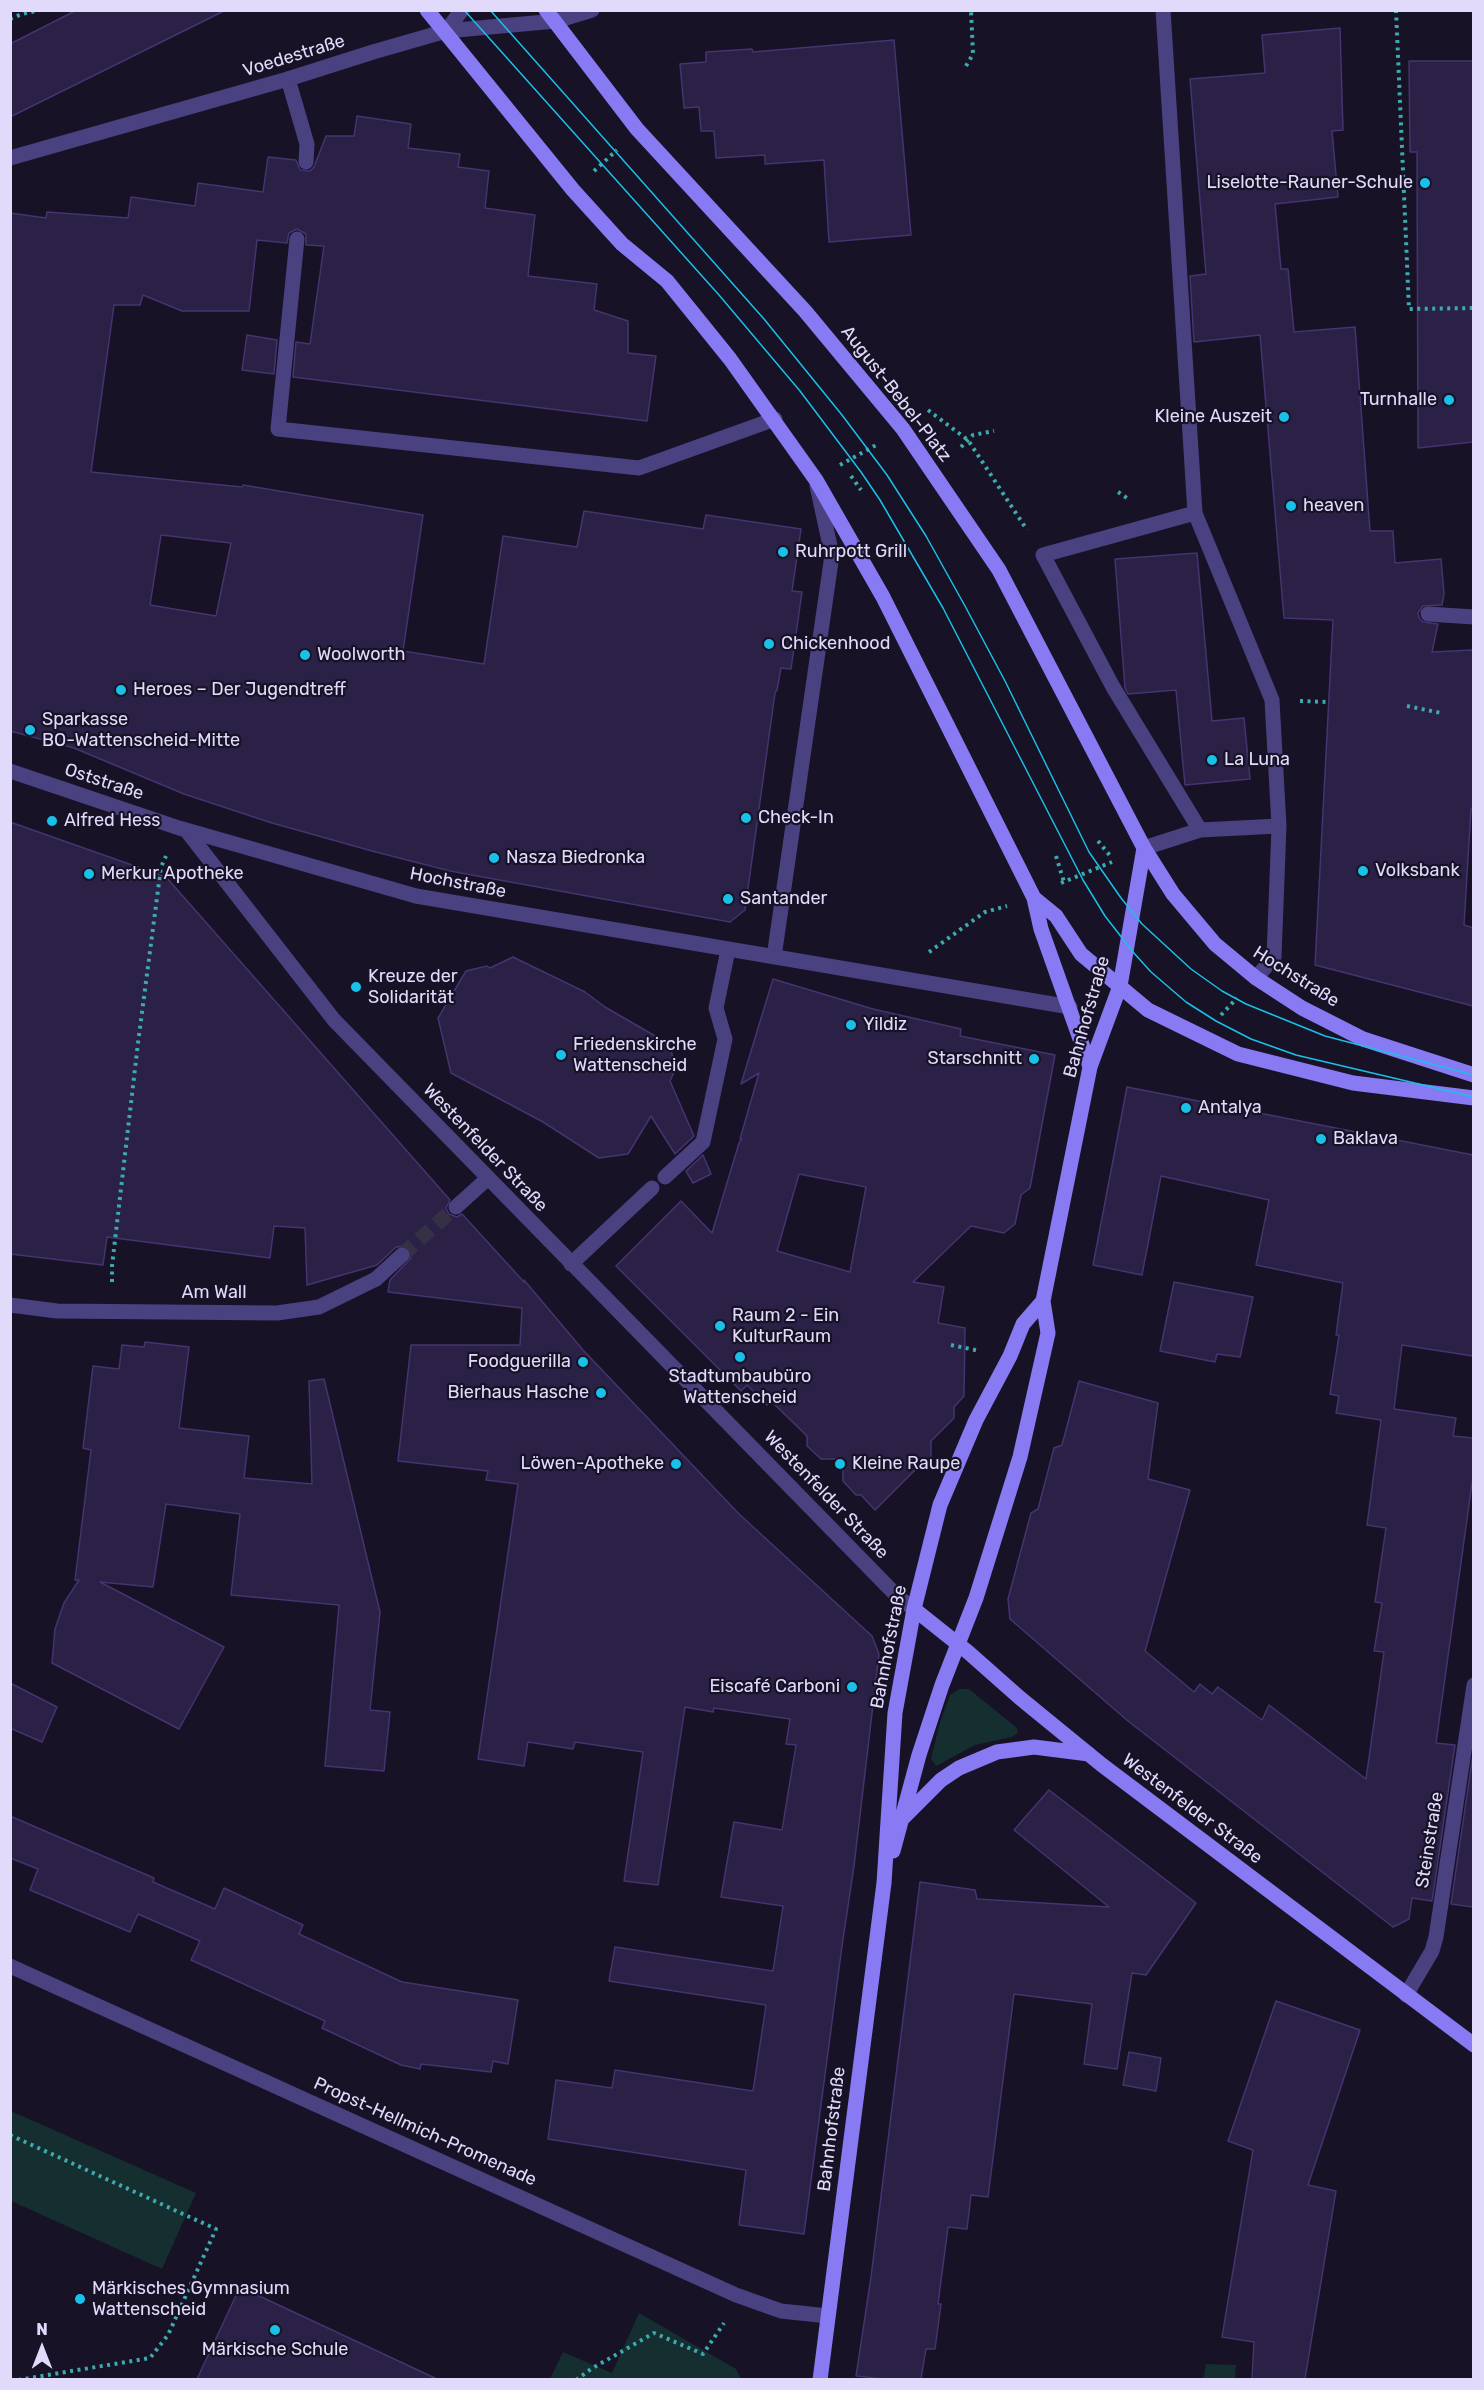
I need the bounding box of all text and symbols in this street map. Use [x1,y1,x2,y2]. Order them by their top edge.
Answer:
street label: Voedestraße [240,30,348,82]
place label: Liselotte-Rauner-Schule [1206,172,1413,194]
marker: Liselotte-Rauner-Schule [1418,176,1432,190]
street label: August-Bebel-Platz [836,322,956,466]
place label: Turnhalle [1360,389,1437,411]
marker: Turnhalle [1442,393,1456,407]
place label: Kleine Auszeit [1154,406,1272,428]
marker: Kleine Auszeit [1277,410,1291,424]
place label: heaven [1303,495,1364,517]
marker: heaven [1284,499,1298,513]
place label: Ruhrpott Grill [795,541,907,563]
marker: Ruhrpott Grill [776,545,790,559]
place label: Chickenhood [781,633,890,655]
marker: Chickenhood [762,637,776,651]
place label: Woolworth [317,644,405,666]
marker: Woolworth [298,648,312,662]
place label: Heroes – Der Jugendtreff [133,679,346,701]
marker: Heroes – Der Jugendtreff [114,683,128,697]
place label: Sparkasse BO-Wattenscheid-Mitte [42,709,240,752]
marker: Sparkasse BO-Wattenscheid-Mitte [23,723,37,737]
place label: La Luna [1224,749,1290,771]
marker: La Luna [1205,753,1219,767]
street label: Oststraße [62,759,146,805]
place label: Check-In [758,807,834,829]
place label: Alfred Hess [64,810,161,832]
marker: Check-In [739,811,753,825]
marker: Alfred Hess [45,814,59,828]
place label: Nasza Biedronka [506,847,645,869]
marker: Nasza Biedronka [487,851,501,865]
place label: Volksbank [1375,860,1460,882]
place label: Merkur Apotheke [101,863,244,885]
street label: Hochstraße [408,863,508,903]
marker: Volksbank [1356,864,1370,878]
marker: Merkur Apotheke [82,867,96,881]
place label: Santander [740,888,827,910]
marker: Santander [721,892,735,906]
street label: Hochstraße [1249,942,1343,1012]
street label: Bahnhofstraße [1059,954,1115,1080]
place label: Kreuze der Solidarität [368,966,458,1008]
marker: Kreuze der Solidarität [349,980,363,994]
place label: Yildiz [863,1014,907,1036]
marker: Yildiz [844,1018,858,1032]
place label: Friedenskirche Wattenscheid [573,1034,697,1076]
marker: Friedenskirche Wattenscheid [554,1048,568,1062]
place label: Starschnitt [928,1048,1022,1070]
marker: Starschnitt [1027,1052,1041,1066]
street label: Westenfelder Straße [418,1079,552,1217]
place label: Antalya [1198,1097,1262,1119]
marker: Antalya [1179,1101,1193,1115]
place label: Baklava [1333,1128,1398,1150]
marker: Baklava [1314,1132,1328,1146]
street label: Am Wall [181,1282,247,1304]
place label: Raum 2 - Ein KulturRaum [732,1305,839,1348]
marker: Raum 2 - Ein KulturRaum [713,1319,727,1333]
marker: Stadtumbaubüro Wattenscheid [733,1350,747,1364]
place label: Foodguerilla [468,1351,571,1373]
marker: Foodguerilla [576,1355,590,1369]
place label: Stadtumbaubüro Wattenscheid [669,1366,811,1408]
place label: Bierhaus Hasche [447,1382,589,1404]
marker: Bierhaus Hasche [594,1386,608,1400]
street label: Westenfelder Straße [759,1426,893,1564]
place label: Löwen-Apotheke [520,1453,664,1475]
place label: Kleine Raupe [852,1453,960,1475]
marker: Löwen-Apotheke [669,1457,683,1471]
marker: Kleine Raupe [833,1457,847,1471]
street label: Bahnhofstraße [866,1583,912,1711]
place label: Eiscafé Carboni [709,1676,840,1698]
marker: Eiscafé Carboni [845,1680,859,1694]
street label: Westenfelder Straße [1118,1749,1266,1869]
street label: Steinstraße [1412,1790,1448,1890]
street label: Bahnhofstraße [814,2065,850,2193]
street label: Propst-Hellmich-Promenade [310,2073,540,2191]
place label: Märkisches Gymnasium Wattenscheid [92,2278,290,2320]
marker: Märkisches Gymnasium Wattenscheid [73,2292,87,2306]
north arrow [12,2318,72,2378]
text: N [36,2320,48,2339]
marker: Märkische Schule [268,2323,282,2337]
place label: Märkische Schule [202,2339,348,2361]

